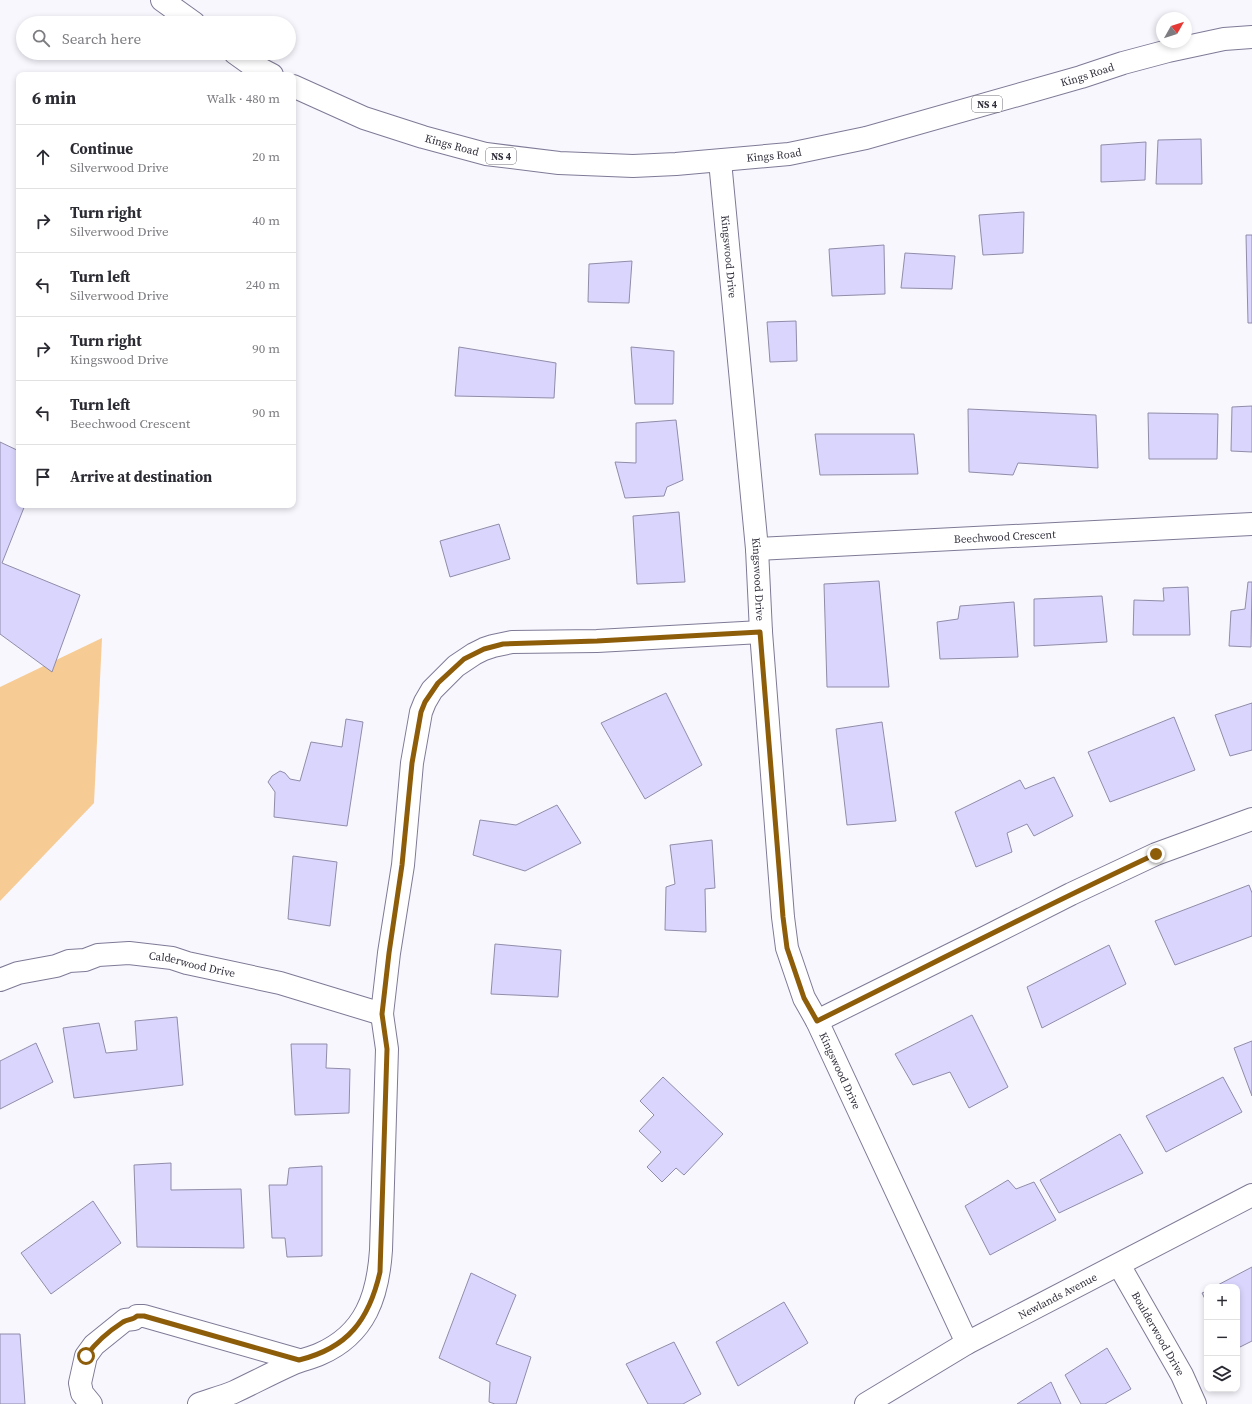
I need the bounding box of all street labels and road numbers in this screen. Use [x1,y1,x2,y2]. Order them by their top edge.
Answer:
street label: Kings Road [1059,59,1117,90]
road number: NS 4 [972,96,1002,112]
street label: Kings Road [423,131,481,160]
street label: Kings Road [746,144,804,166]
road number: NS 4 [486,148,516,164]
street label: Kingswood Drive [717,214,740,299]
street label: Beechwood Crescent [953,527,1056,547]
street label: Kingswood Drive [748,537,767,622]
street label: Calderwood Drive [148,948,237,981]
street label: Kingswood Drive [815,1030,864,1112]
street label: Newlands Avenue [1016,1270,1100,1323]
street label: Boulderwood Drive [1128,1289,1188,1379]

